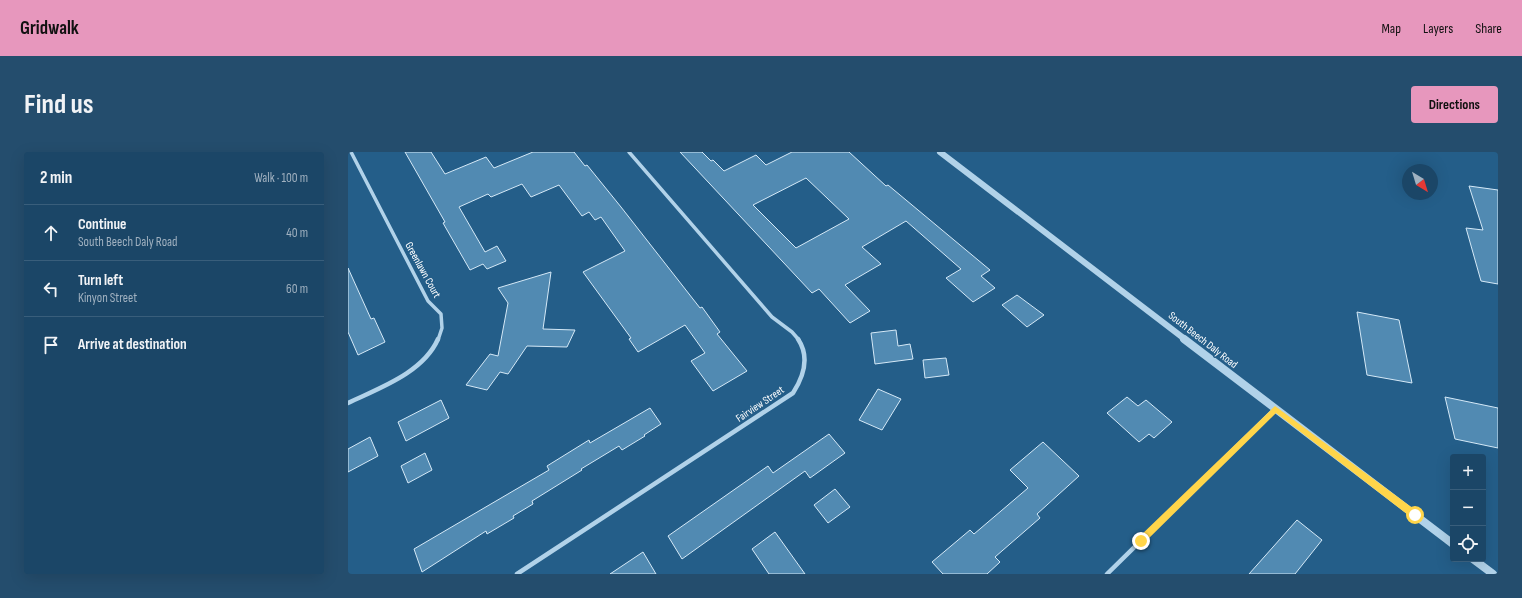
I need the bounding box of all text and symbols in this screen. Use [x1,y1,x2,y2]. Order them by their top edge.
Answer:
text: Gridwalk [20,17,79,40]
text: Map [1381,20,1401,37]
text: Layers [1423,20,1453,37]
text: Share [1475,20,1502,37]
button: Directions [1411,86,1498,123]
text: Find us [24,88,93,121]
north arrow [1402,164,1438,200]
text: 2 min [40,168,72,188]
text: Walk · 100 m [254,170,308,186]
text: Continue [78,215,127,234]
icon: ahead [40,222,62,244]
text: 40 m [286,225,308,241]
text: South Beech Daly Road [78,234,178,250]
street label: Greenlawn Court [402,240,444,301]
text: Turn left [78,271,123,290]
icon: left [40,278,62,300]
text: 60 m [286,281,308,297]
text: Kinyon Street [78,290,137,306]
street label: South Beech Daly Road [1166,309,1241,371]
icon: arrive [40,334,62,356]
text: Arrive at destination [78,335,187,354]
street label: Fairview Street [733,383,787,425]
map controls [1450,454,1486,562]
button: + [1450,454,1486,490]
button: − [1450,490,1486,526]
route start [1406,506,1424,524]
button: locate [1450,526,1486,562]
route end [1132,532,1150,550]

